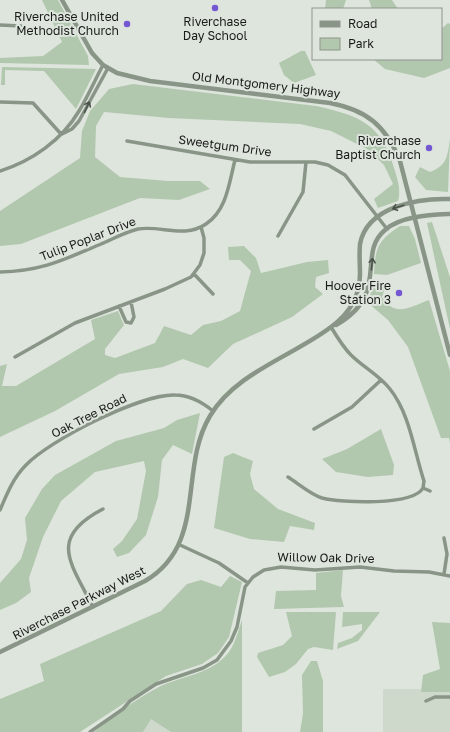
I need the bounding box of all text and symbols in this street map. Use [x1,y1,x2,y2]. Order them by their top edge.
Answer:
marker: Riverchase Day School [210,3,220,13]
legend [312,8,442,60]
place label: Riverchase United Methodist Church [14,9,119,38]
place label: Riverchase Day School [183,14,247,43]
text: Road [348,16,377,31]
marker: Riverchase United Methodist Church [122,19,132,29]
text: Park [348,36,374,51]
street label: Old Montgomery Highway [191,68,341,101]
one-way arrow [84,101,91,113]
street label: Sweetgum Drive [178,132,273,159]
place label: Riverchase Baptist Church [335,133,421,162]
marker: Riverchase Baptist Church [424,143,434,153]
one-way arrow [392,203,404,211]
street label: Tulip Poplar Drive [38,213,138,264]
one-way arrow [368,258,376,271]
place label: Hoover Fire Station 3 [325,278,391,307]
marker: Hoover Fire Station 3 [394,288,404,298]
street label: Oak Tree Road [49,390,129,441]
street label: Willow Oak Drive [277,549,375,566]
street label: Riverchase Parkway West [10,562,148,643]

